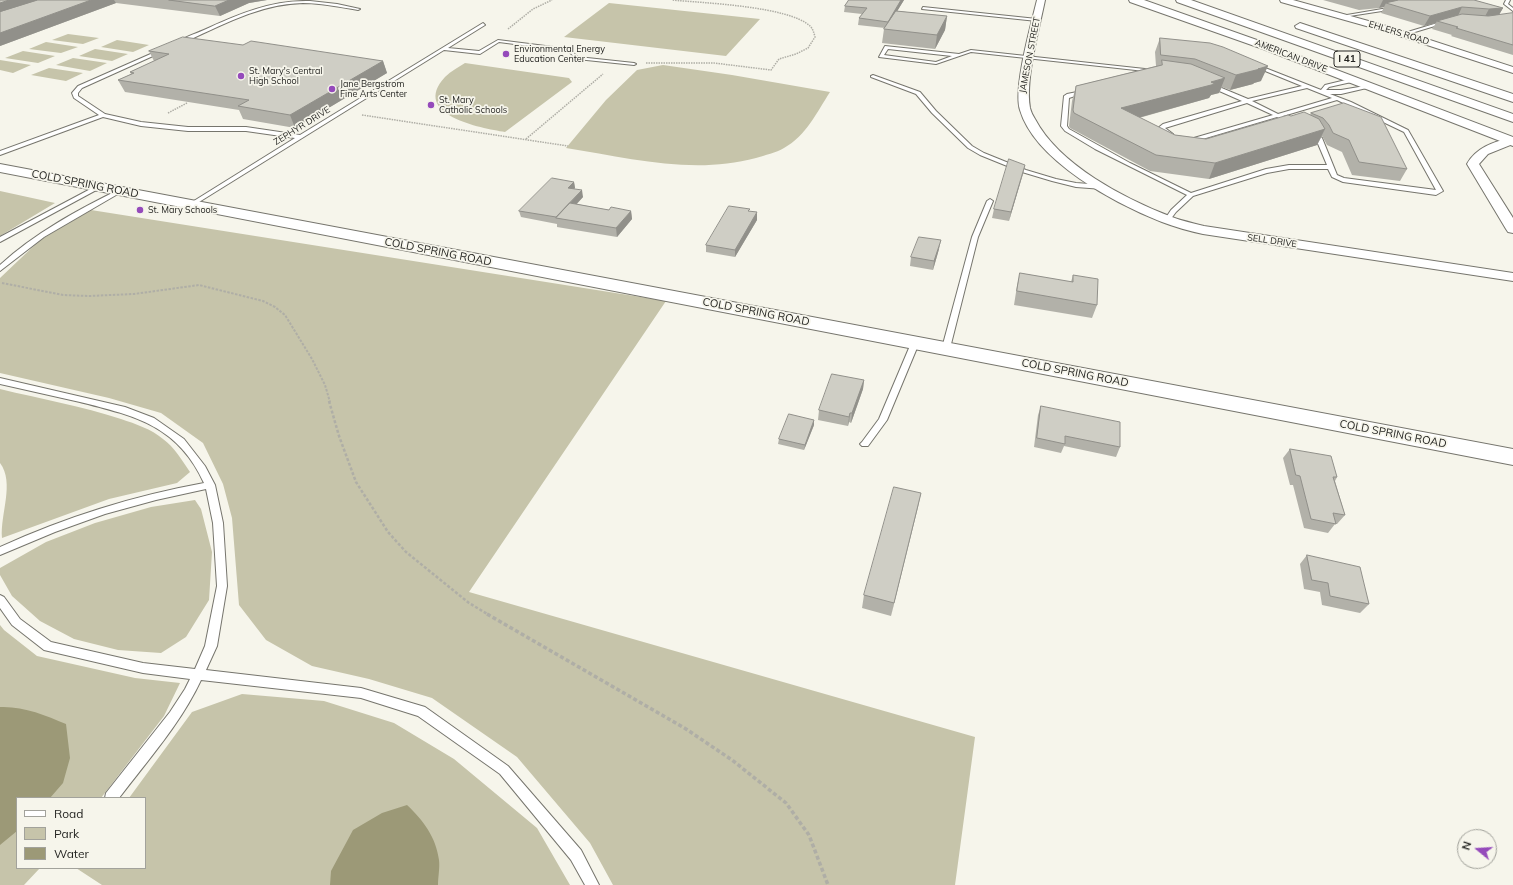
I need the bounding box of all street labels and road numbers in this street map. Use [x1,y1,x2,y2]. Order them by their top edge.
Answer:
street label: JAMESON STREET [1017,16,1043,94]
street label: EHLERS ROAD [1367,19,1431,47]
street label: AMERICAN DRIVE [1253,37,1329,75]
road number: I 41 [1334,51,1360,67]
street label: ZEPHYR DRIVE [272,104,332,148]
street label: COLD SPRING ROAD [30,167,140,201]
street label: SELL DRIVE [1247,232,1297,250]
street label: COLD SPRING ROAD [383,235,493,269]
street label: COLD SPRING ROAD [701,295,811,329]
street label: COLD SPRING ROAD [1020,356,1130,390]
street label: COLD SPRING ROAD [1338,417,1448,451]

